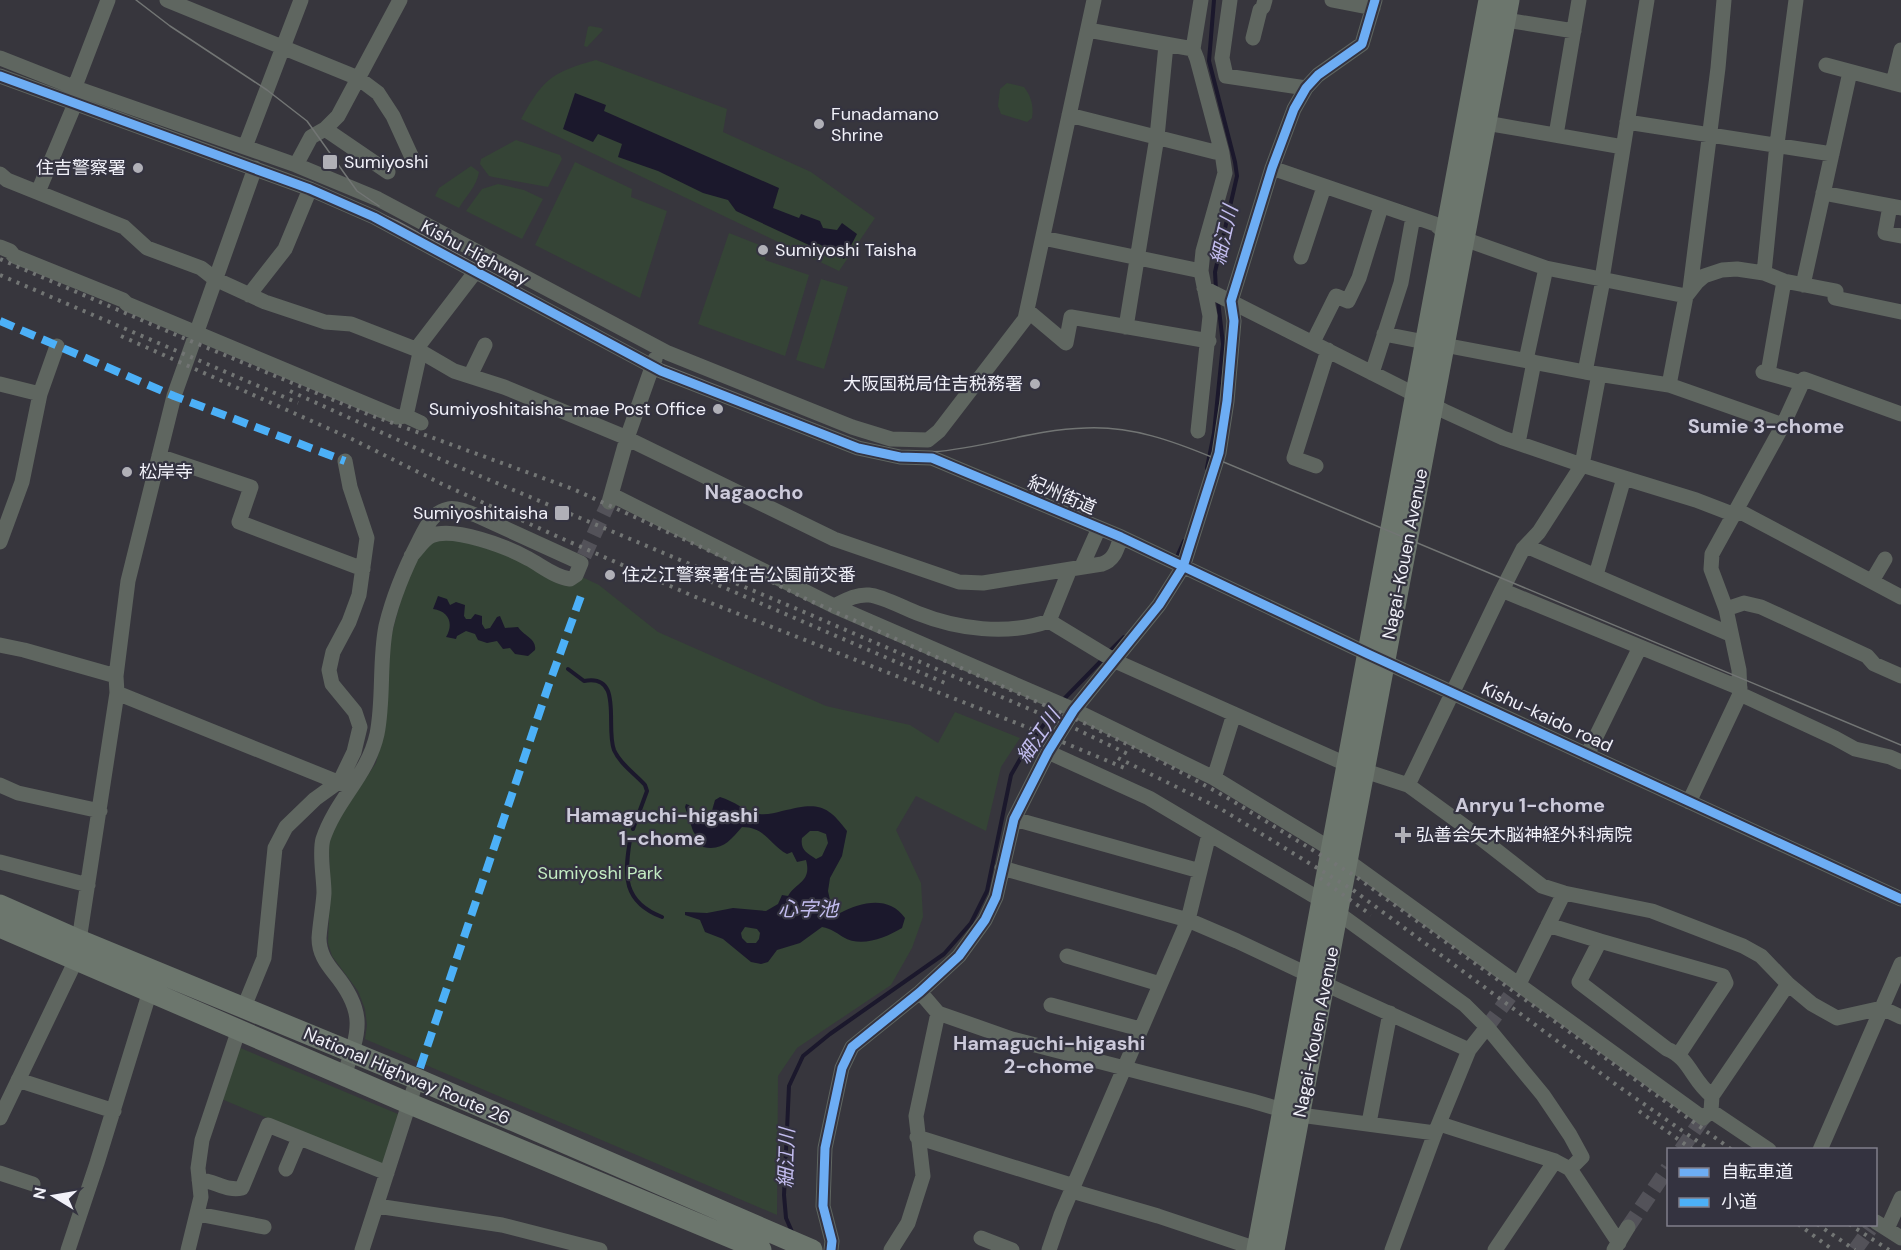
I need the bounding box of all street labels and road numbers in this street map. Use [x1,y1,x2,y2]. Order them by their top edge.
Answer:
street label: Kishu Highway [417,214,533,292]
street label: Nagai-Kouen Avenue [1377,467,1433,641]
street label: 紀州街道 [1024,470,1100,520]
street label: Kishu-kaido road [1477,676,1617,758]
street label: Nagai-Kouen Avenue [1288,945,1344,1119]
street label: National Highway Route 26 [300,1022,514,1130]

